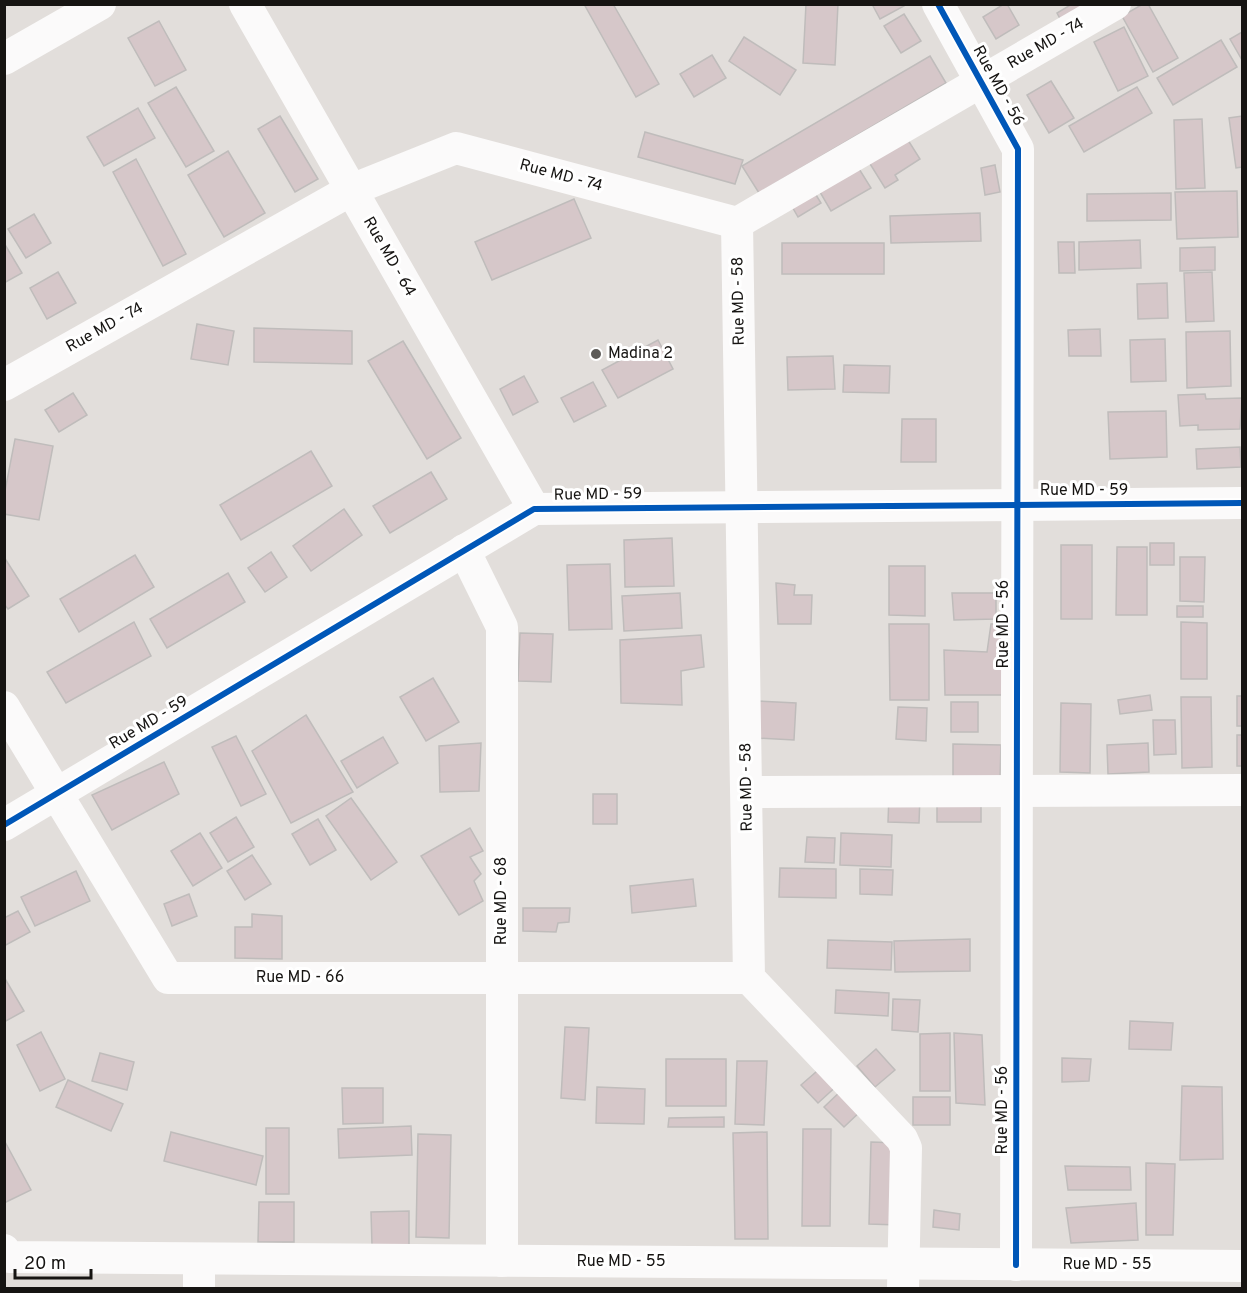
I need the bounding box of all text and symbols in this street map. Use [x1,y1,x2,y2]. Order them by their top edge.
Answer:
street label: Rue MD - 74 [1004,14,1088,74]
street label: Rue MD - 56 [968,42,1028,130]
street label: Rue MD - 74 [517,155,605,197]
street label: Rue MD - 64 [358,214,420,301]
street label: Rue MD - 58 [728,256,750,346]
street label: Rue MD - 74 [63,299,147,357]
place label: Madina 2 [608,344,673,364]
marker: Madina 2 [589,347,603,361]
street label: Rue MD - 59 [1040,481,1128,501]
street label: Rue MD - 59 [554,484,642,506]
street label: Rue MD - 56 [994,580,1014,668]
street label: Rue MD - 59 [106,692,192,754]
street label: Rue MD - 58 [736,742,758,832]
street label: Rue MD - 68 [492,857,512,945]
street label: Rue MD - 66 [256,968,344,988]
street label: Rue MD - 56 [993,1066,1013,1154]
scale bar [15,1242,92,1280]
street label: Rue MD - 55 [576,1252,666,1272]
text: 20 m [24,1253,66,1276]
street label: Rue MD - 55 [1062,1255,1152,1275]

